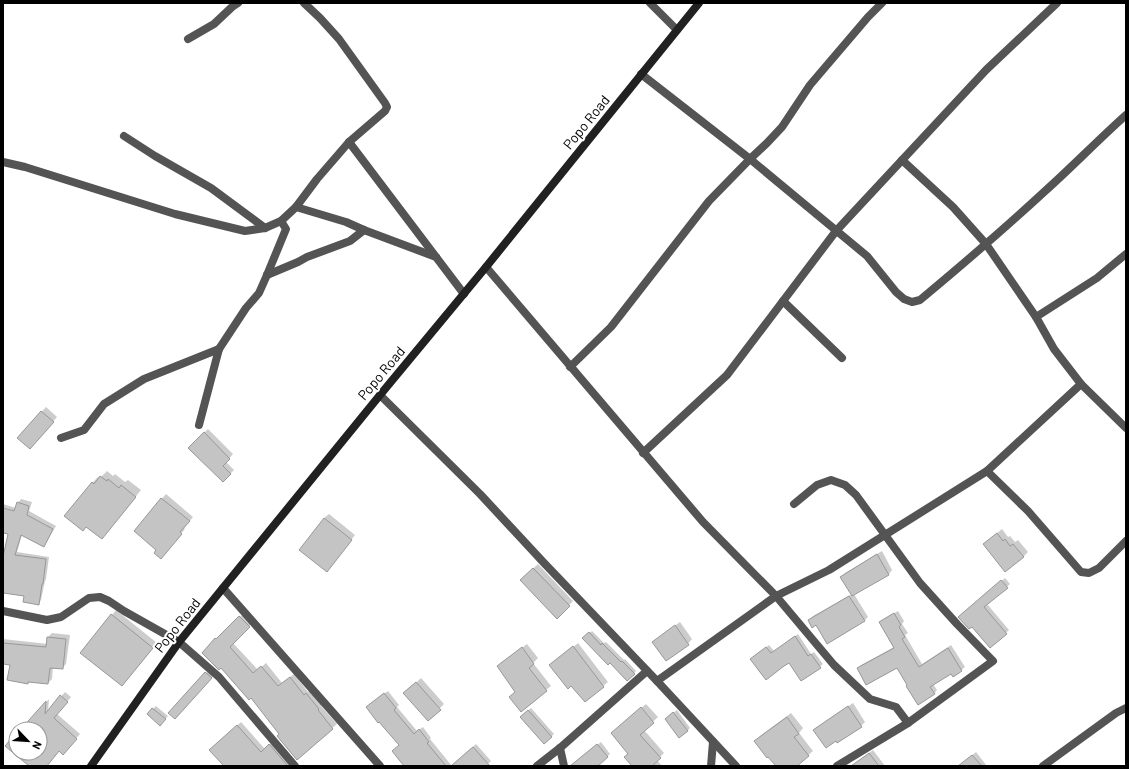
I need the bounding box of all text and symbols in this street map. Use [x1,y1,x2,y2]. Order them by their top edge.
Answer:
street label: Popo Road [559,92,613,152]
street label: Popo Road [354,343,408,403]
street label: Popo Road [150,594,204,656]
north arrow [8,721,48,761]
text: N [30,739,45,752]

